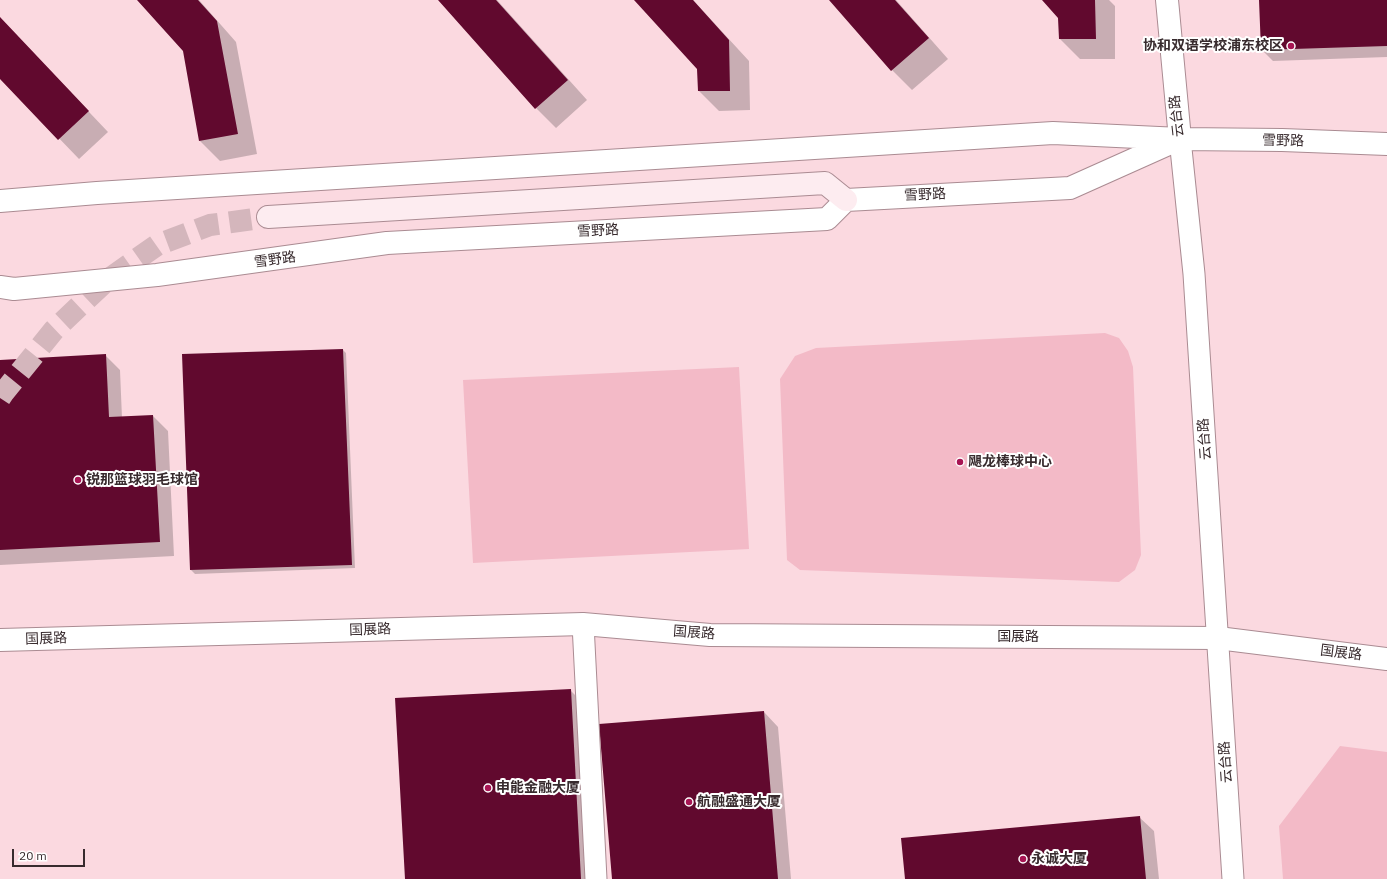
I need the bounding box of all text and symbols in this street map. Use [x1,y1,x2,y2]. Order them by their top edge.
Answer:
place label: 协和双语学校浦东校区 [1143,38,1283,54]
marker: 协和双语学校浦东校区 [1286,41,1296,51]
street label: 云台路 [1166,94,1188,138]
street label: 雪野路 [1262,132,1304,150]
street label: 雪野路 [904,186,946,204]
street label: 雪野路 [577,222,619,240]
street label: 雪野路 [253,249,297,271]
street label: 云台路 [1195,417,1215,461]
place label: 飓龙棒球中心 [968,454,1052,470]
marker: 飓龙棒球中心 [955,457,965,467]
place label: 锐那篮球羽毛球馆 [86,472,198,488]
marker: 锐那篮球羽毛球馆 [73,475,83,485]
street label: 国展路 [349,621,391,639]
street label: 国展路 [672,623,716,643]
street label: 国展路 [997,629,1039,645]
street label: 国展路 [25,630,67,648]
street label: 国展路 [1319,642,1363,664]
street label: 云台路 [1216,740,1236,784]
place label: 申能金融大厦 [496,780,580,796]
marker: 申能金融大厦 [483,783,493,793]
place label: 航融盛通大厦 [697,794,781,810]
marker: 航融盛通大厦 [684,797,694,807]
scale bar [14,841,87,867]
text: 20 m [19,848,47,863]
place label: 永诚大厦 [1031,851,1087,867]
marker: 永诚大厦 [1018,854,1028,864]

